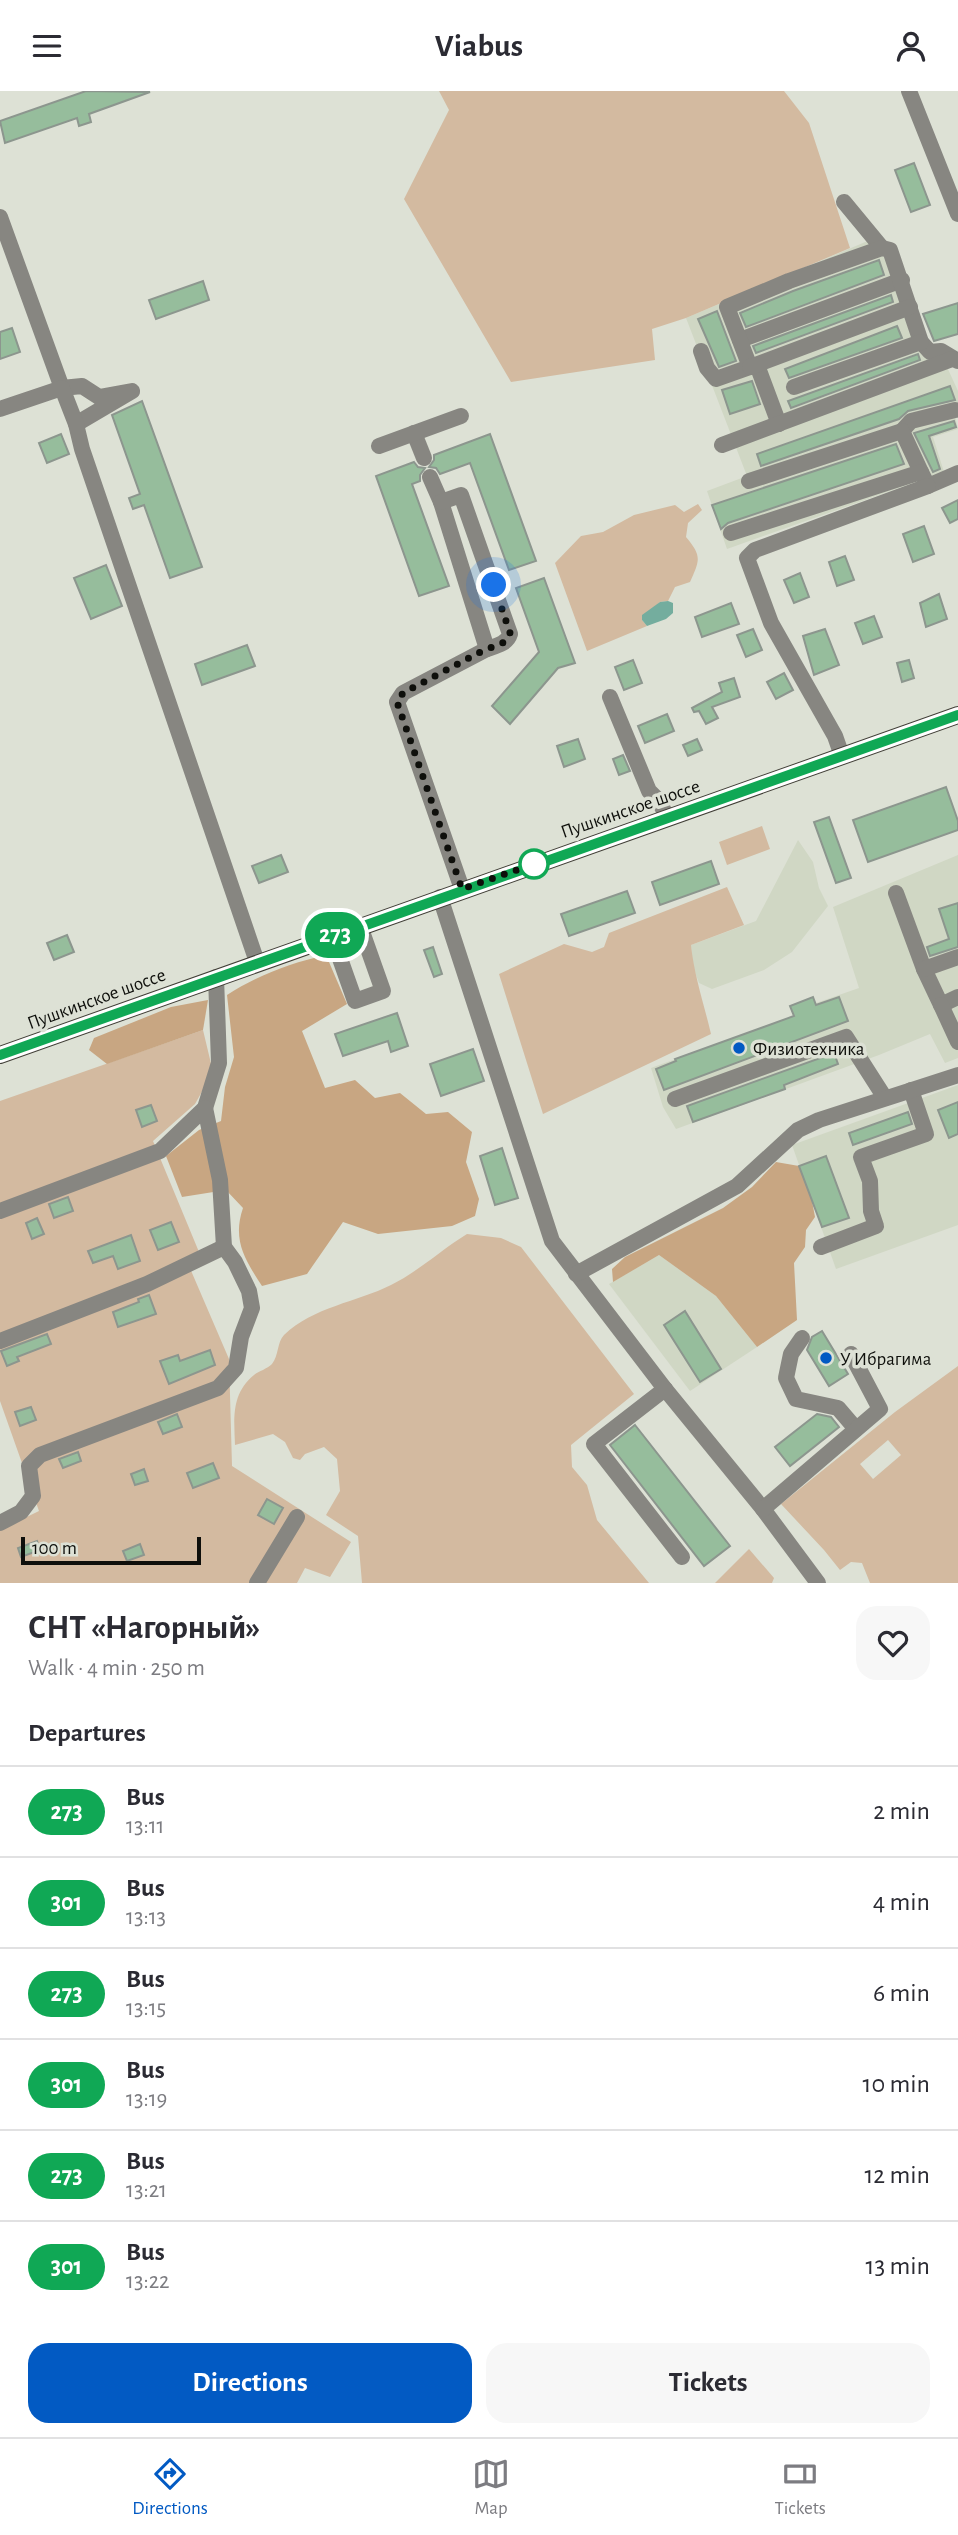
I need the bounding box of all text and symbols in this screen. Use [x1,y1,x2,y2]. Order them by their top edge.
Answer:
icon: menu [28,27,66,65]
icon: person [892,27,930,65]
text: Viabus [435,30,523,62]
your location [476,567,511,602]
street label: Пушкинское шоссе [558,777,703,842]
unlabelled marker [519,849,549,879]
line badge: 273 [295,912,375,958]
text: 273 [319,923,351,947]
street label: Пушкинское шоссе [25,966,168,1033]
marker: Физиотехника [731,1040,747,1056]
place label: Физиотехника [753,1040,865,1059]
marker: У Ибрагима [818,1350,834,1366]
place label: У Ибрагима [840,1350,932,1369]
scale bar [21,1534,201,1566]
text: 100 m [32,1539,77,1558]
button: heart [856,1606,930,1680]
text: СНТ «Нагорный» [28,1612,261,1645]
text: Walk · 4 min · 250 m [28,1657,205,1680]
text: Departures [28,1720,146,1746]
text: Bus [126,1784,165,1810]
text: 2 min [873,1798,930,1824]
text: 273 [50,1800,83,1824]
text: 13:11 [126,1815,164,1838]
text: Bus [126,1875,165,1901]
text: 4 min [873,1889,930,1915]
text: 301 [51,1891,82,1915]
text: 13:13 [126,1906,166,1929]
text: Bus [126,1966,165,1992]
text: 6 min [873,1980,930,2006]
text: 273 [50,1982,83,2006]
text: 13:15 [126,1997,166,2020]
text: Bus [126,2057,165,2083]
text: 10 min [863,2071,930,2097]
text: 301 [51,2073,82,2097]
text: 13:19 [126,2088,167,2111]
text: Bus [126,2148,165,2174]
text: 12 min [864,2162,930,2188]
text: 273 [50,2164,83,2188]
text: 13:21 [126,2179,167,2202]
text: Bus [126,2239,165,2265]
text: 13 min [866,2253,930,2279]
text: 301 [51,2255,82,2279]
text: 13:22 [126,2270,170,2293]
button: Directions [28,2343,472,2423]
button: Tickets [486,2343,930,2423]
tab: Directions [132,2455,208,2520]
tab: Map [472,2455,510,2520]
tab: Tickets [774,2455,826,2520]

